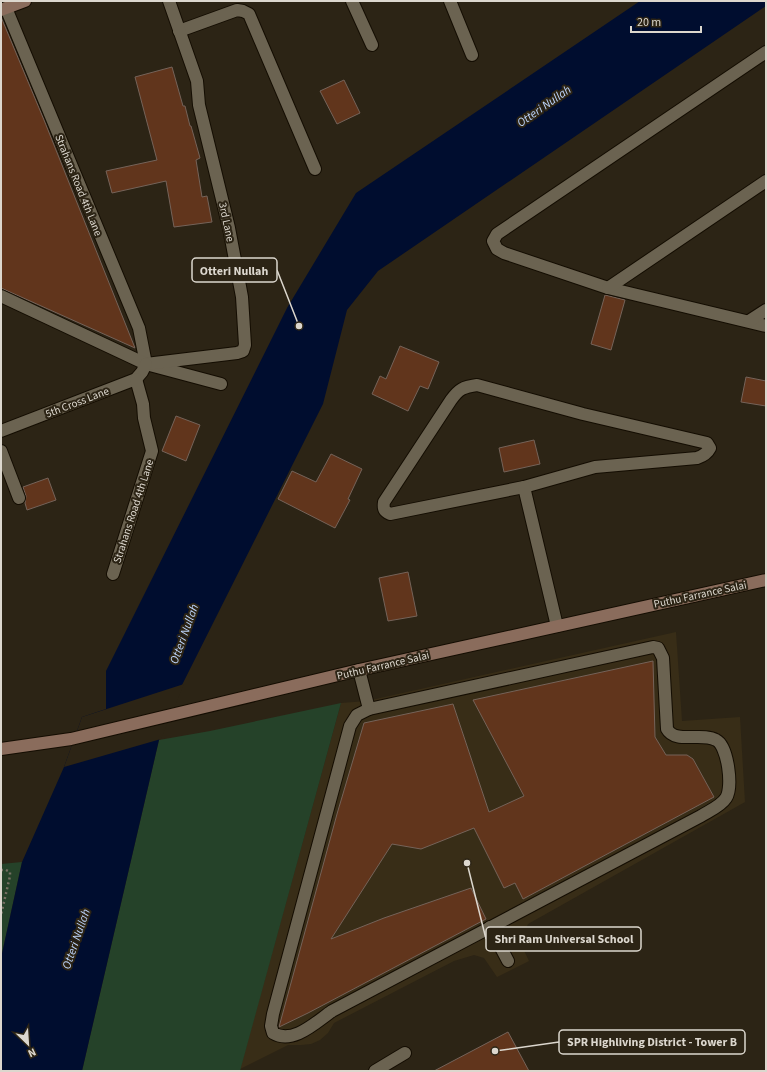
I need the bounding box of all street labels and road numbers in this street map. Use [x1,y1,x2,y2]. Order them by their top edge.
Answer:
street label: Strahans Road 4th Lane [51,132,106,239]
street label: 3rd Lane [215,201,238,244]
street label: 5th Cross Lane [43,383,112,421]
street label: Strahans Road 4th Lane [110,457,158,565]
street label: Puthu Farrance Salai [652,577,748,612]
street label: Puthu Farrance Salai [335,648,431,683]

